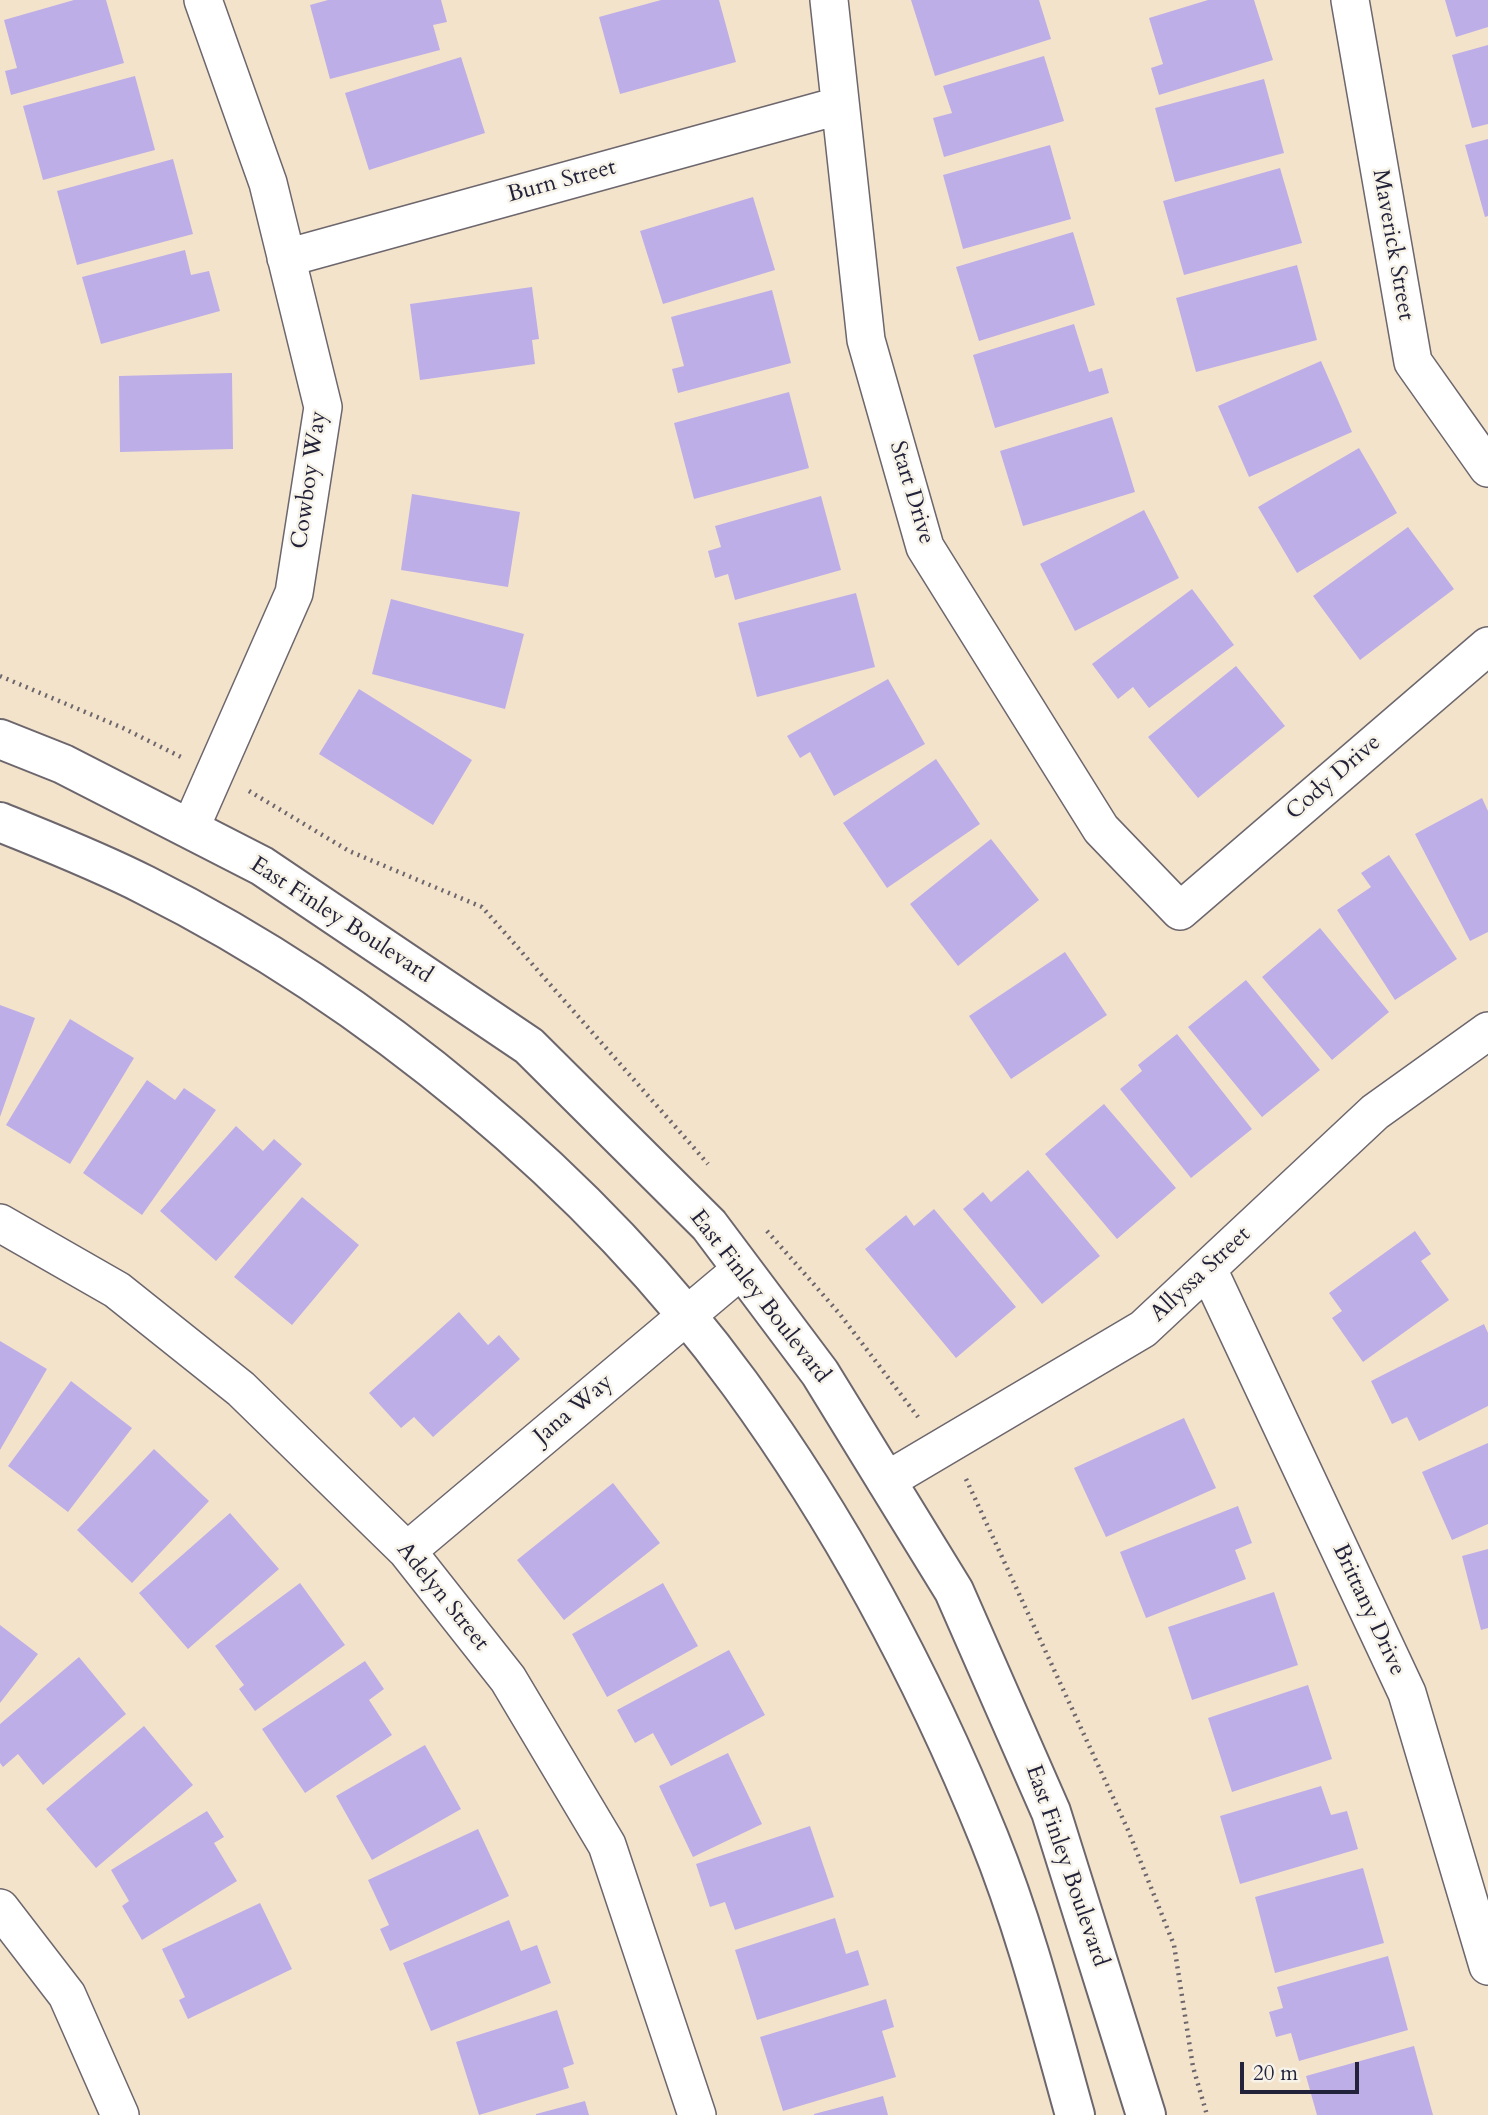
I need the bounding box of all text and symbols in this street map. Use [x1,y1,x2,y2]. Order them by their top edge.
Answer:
street label: Burn Street [505,154,619,210]
street label: Maverick Street [1365,167,1419,323]
street label: Cowboy Way [287,409,333,551]
street label: Start Drive [882,438,940,548]
street label: Cody Drive [1281,729,1387,827]
street label: East Finley Boulevard [245,852,437,990]
street label: East Finley Boulevard [683,1205,835,1389]
street label: Allyssa Street [1145,1222,1257,1328]
street label: Jana Way [529,1369,619,1451]
street label: Adelyn Street [390,1537,494,1657]
street label: Brittany Drive [1325,1540,1411,1680]
street label: East Finley Boulevard [1018,1761,1114,1971]
scale bar [1243,2048,1362,2092]
text: 20 m [1253,2059,1298,2088]

